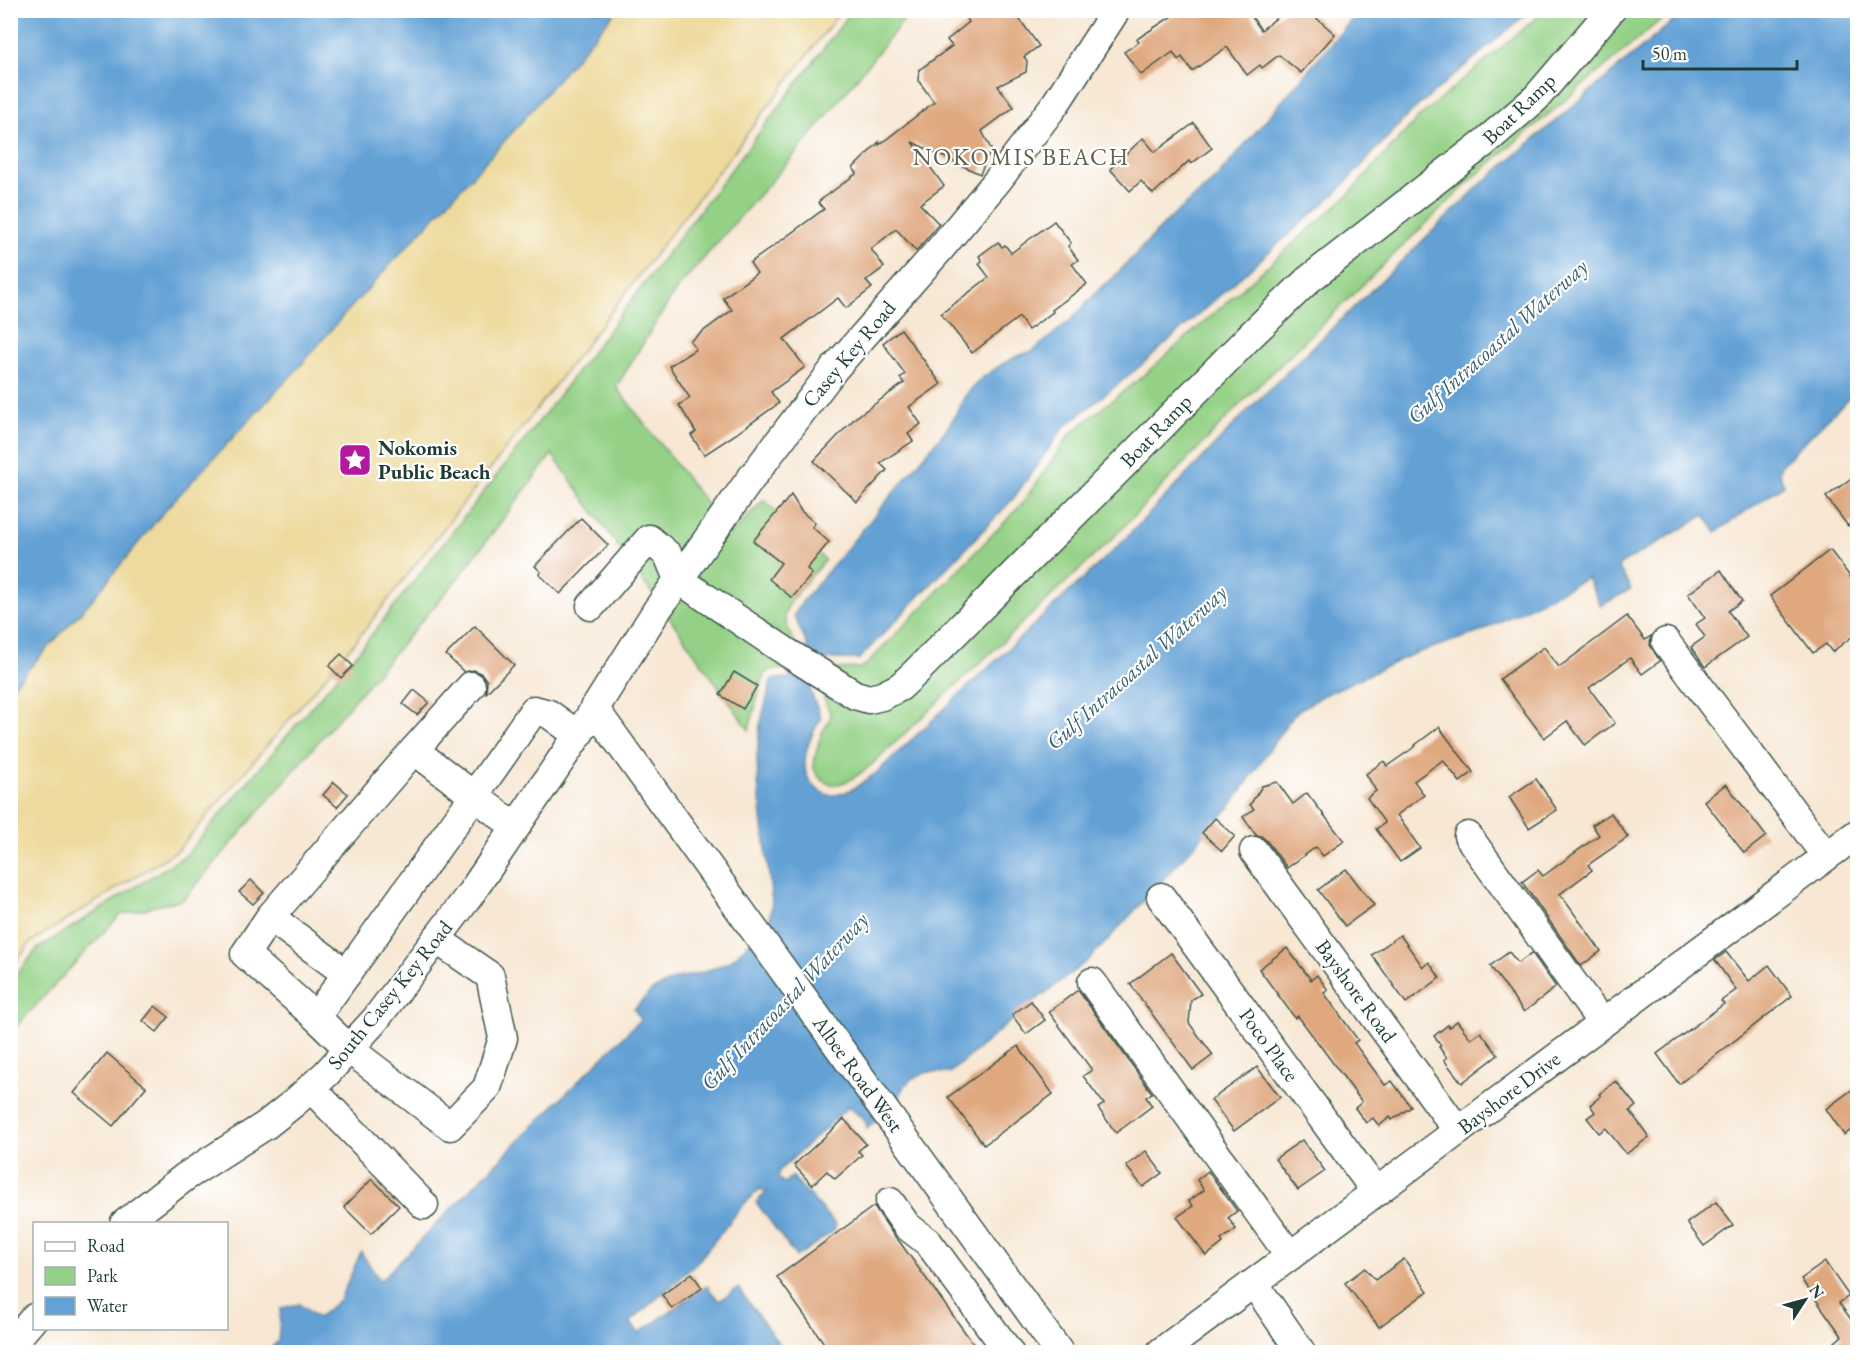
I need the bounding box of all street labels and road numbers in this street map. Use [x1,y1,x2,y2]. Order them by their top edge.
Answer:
street label: Boat Ramp [1476,67,1561,150]
street label: Casey Key Road [796,294,901,413]
street label: Boat Ramp [1114,388,1197,473]
street label: South Casey Key Road [321,914,458,1075]
street label: Bayshore Road [1310,934,1403,1048]
street label: Poco Place [1234,1002,1305,1087]
street label: Albee Road West [806,1009,910,1138]
street label: Bayshore Drive [1452,1045,1566,1140]

